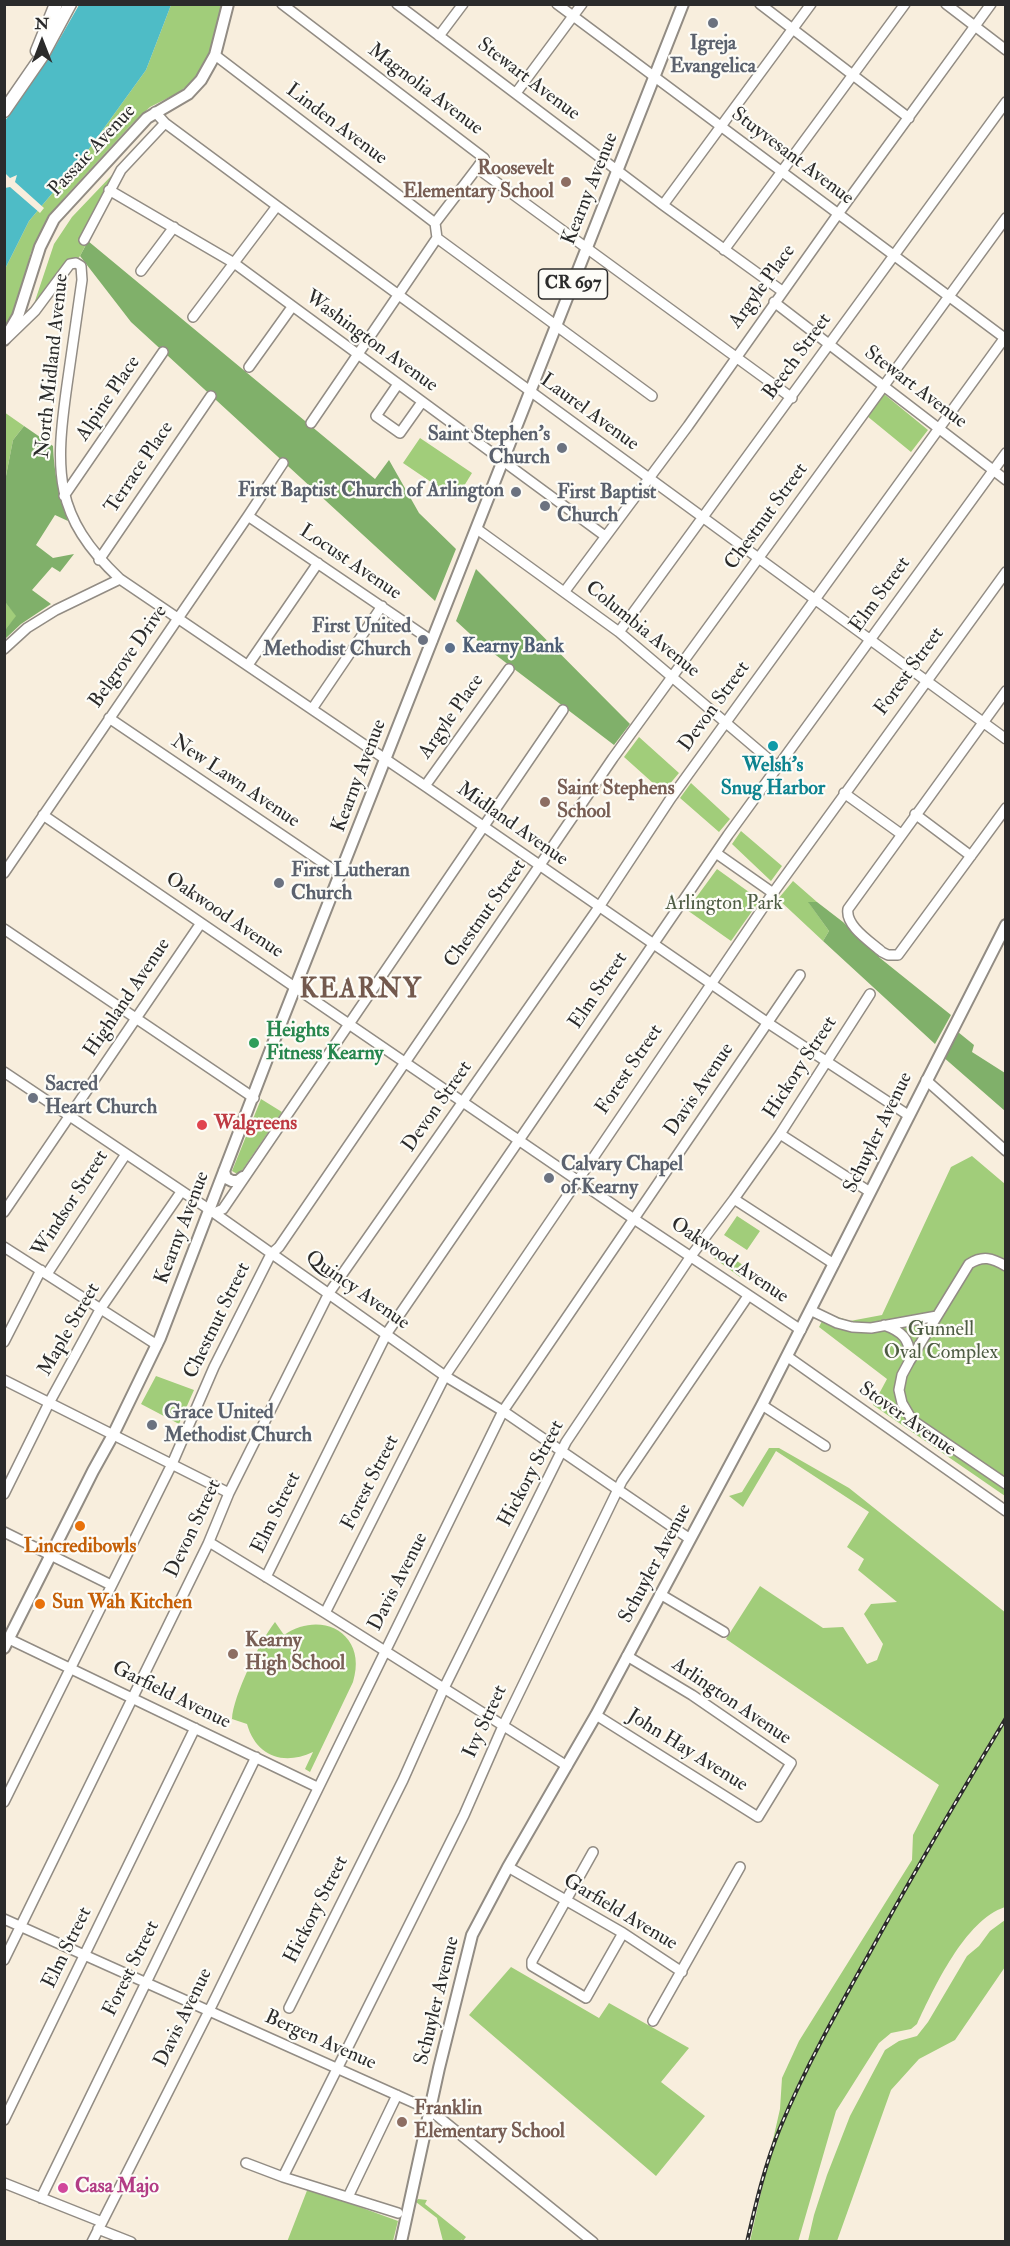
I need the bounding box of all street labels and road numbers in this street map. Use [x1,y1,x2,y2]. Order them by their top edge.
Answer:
street label: Stewart Avenue [472,34,584,126]
street label: Magnolia Avenue [363,39,487,141]
street label: Linden Avenue [281,79,391,171]
street label: Passaic Avenue [44,100,142,202]
street label: Stuyvesant Avenue [726,103,858,211]
street label: Kearny Avenue [558,129,624,249]
street label: Argyle Place [725,240,801,334]
road number: CR 697 [538,269,608,299]
street label: North Midland Avenue [31,272,75,460]
street label: Washington Avenue [300,286,442,398]
street label: Beech Street [759,309,837,405]
street label: Stewart Avenue [859,342,971,434]
street label: Alpine Place [72,352,146,446]
street label: Laurel Avenue [535,369,643,457]
street label: Terrace Place [100,417,180,519]
street label: Chestnut Street [720,459,814,575]
street label: Locust Avenue [294,520,406,606]
street label: Elm Street [846,553,916,637]
street label: Columbia Avenue [580,576,704,684]
street label: Belgrove Drive [85,601,173,713]
street label: Forest Street [870,623,950,721]
street label: Devon Street [674,657,756,757]
street label: Argyle Place [414,670,490,764]
street label: Kearny Avenue [328,716,392,836]
street label: New Lawn Avenue [166,730,304,834]
street label: Midland Avenue [452,778,572,872]
street label: Chestnut Street [440,855,532,973]
street label: Oakwood Avenue [160,868,288,964]
street label: Highland Avenue [80,934,176,1062]
street label: Elm Street [565,948,633,1034]
street label: Hickory Street [759,1012,843,1124]
street label: Forest Street [591,1021,669,1119]
street label: Davis Avenue [660,1039,740,1141]
street label: Devon Street [398,1057,478,1157]
street label: Schuyler Avenue [839,1069,919,1197]
street label: Windsor Street [28,1146,114,1262]
street label: Kearny Avenue [151,1168,215,1288]
street label: Oakwood Avenue [665,1213,793,1309]
street label: Quincy Avenue [300,1246,414,1336]
street label: Chestnut Street [180,1259,256,1383]
street label: Maple Street [34,1279,106,1381]
street label: Stover Avenue [854,1378,960,1462]
street label: Hickory Street [494,1417,570,1531]
street label: Forest Street [337,1432,405,1534]
street label: Elm Street [247,1468,307,1558]
street label: Devon Street [161,1476,227,1582]
street label: Schuyler Avenue [615,1500,697,1628]
street label: Davis Avenue [364,1529,434,1635]
street label: Arlington Avenue [667,1653,795,1751]
street label: Garfield Avenue [108,1657,234,1735]
street label: Ivy Street [459,1682,513,1762]
street label: John Hay Avenue [622,1704,752,1798]
street label: Hickory Street [280,1852,354,1968]
street label: Garfield Avenue [559,1870,681,1956]
street label: Elm Street [38,1903,98,1993]
street label: Forest Street [99,1917,165,2021]
street label: Schuyler Avenue [410,1934,466,2068]
street label: Davis Avenue [150,1965,218,2071]
street label: Bergen Avenue [261,2006,379,2076]

